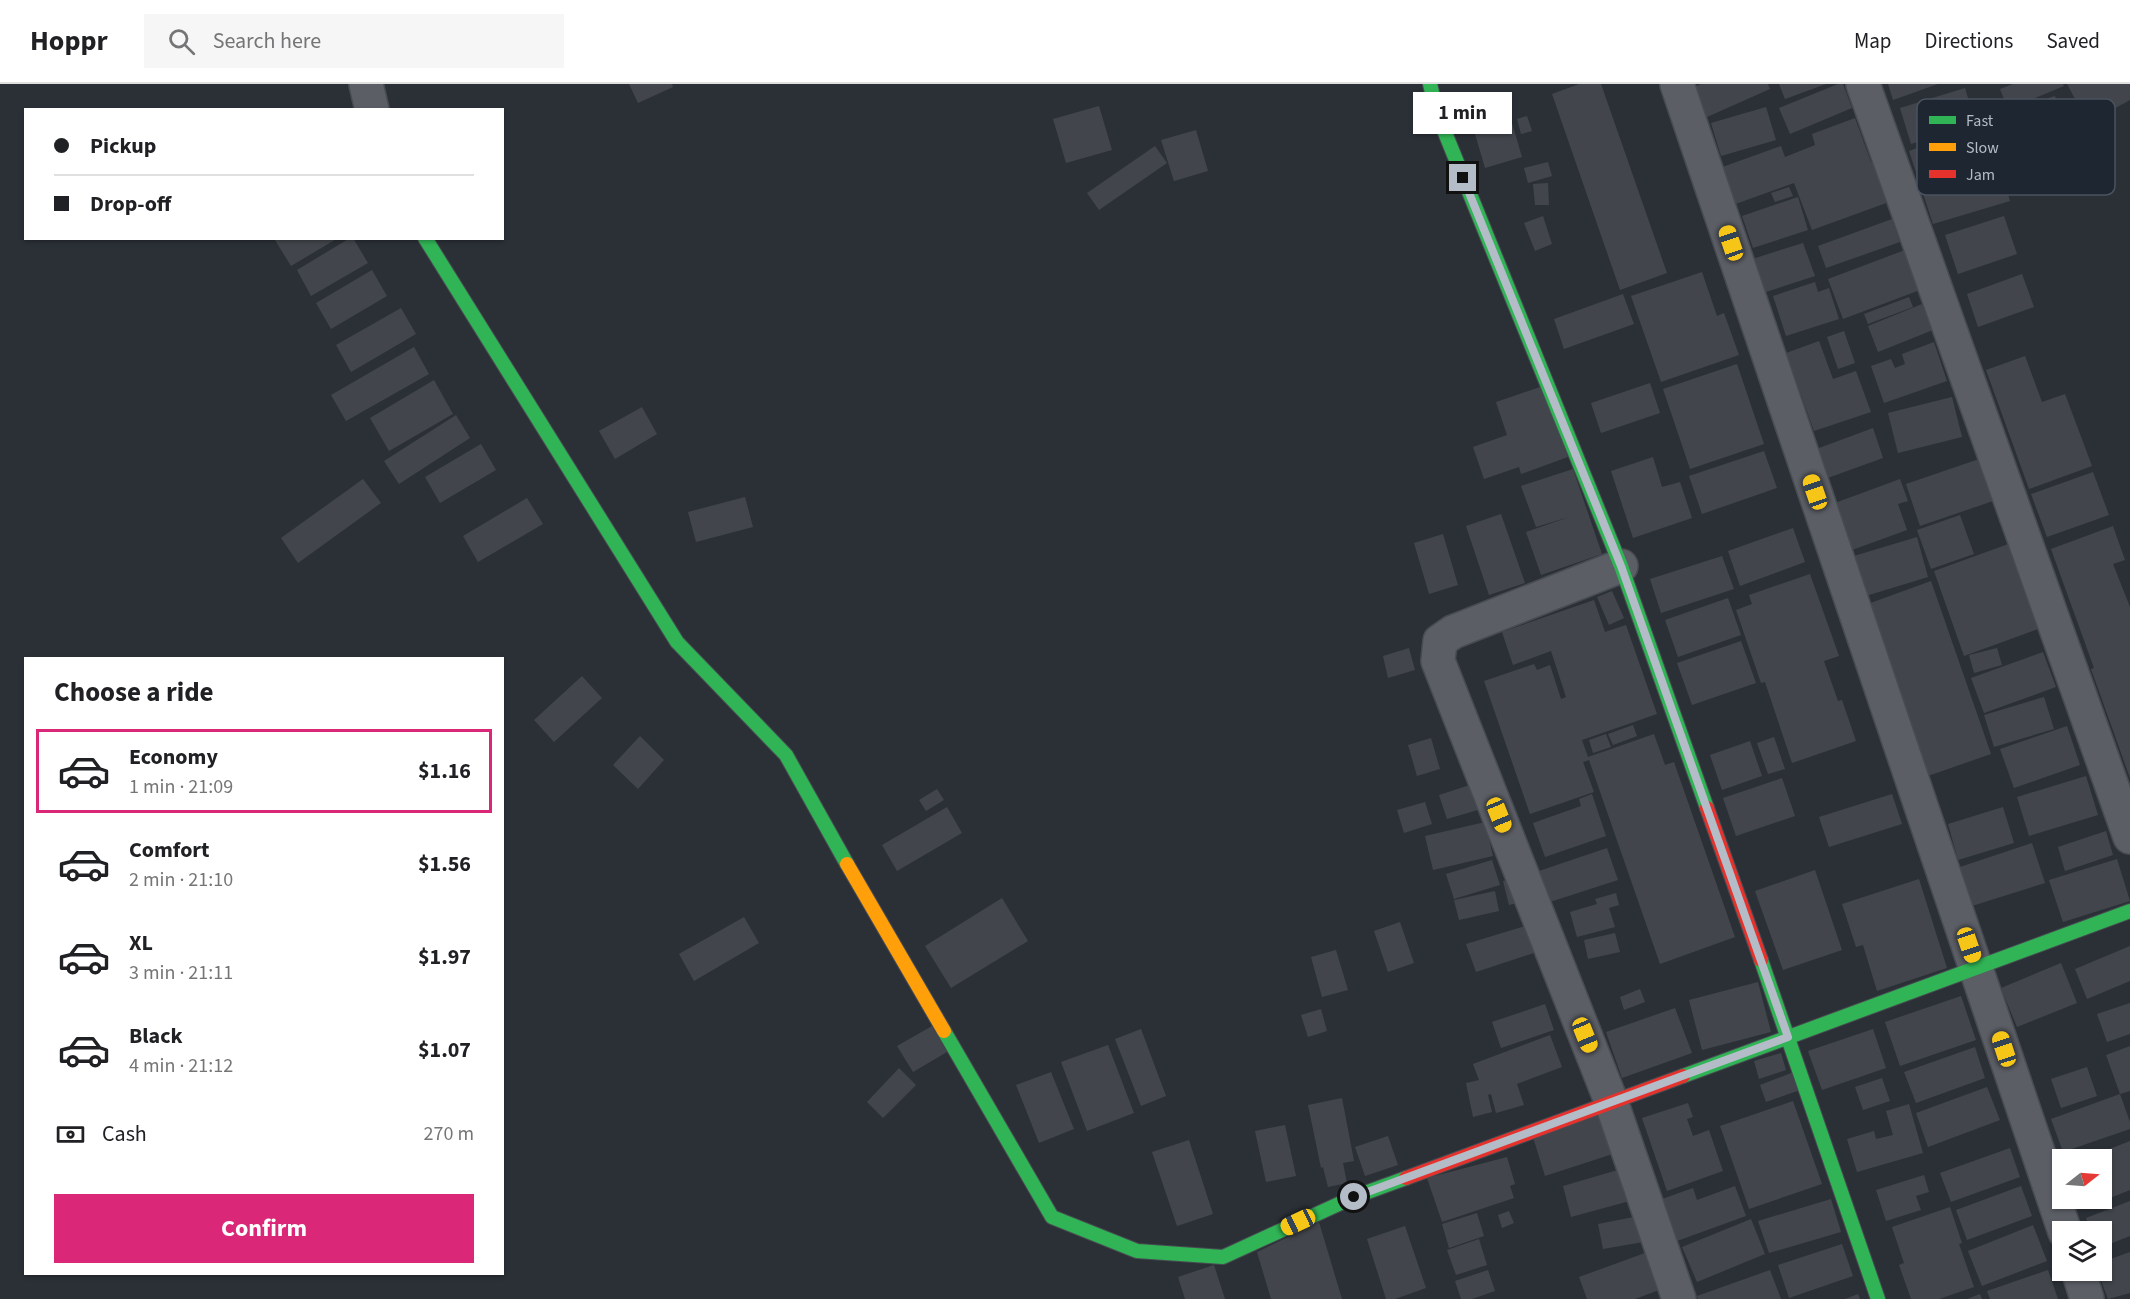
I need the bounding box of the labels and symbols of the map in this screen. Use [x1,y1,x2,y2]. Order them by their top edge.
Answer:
callout: 1 min [1414,91,1512,133]
legend [1917,99,2115,195]
text: Fast [1966,110,1994,132]
text: Slow [1966,137,1999,159]
route end [1449,164,1476,191]
text: Jam [1966,164,1995,186]
car [1717,223,1745,263]
car [1801,472,1829,512]
car [1484,795,1514,835]
car [1955,925,1983,965]
car [1570,1015,1600,1055]
car [1990,1029,2018,1069]
north arrow [2052,1149,2112,1209]
route start [1340,1183,1367,1210]
car [1278,1206,1318,1238]

